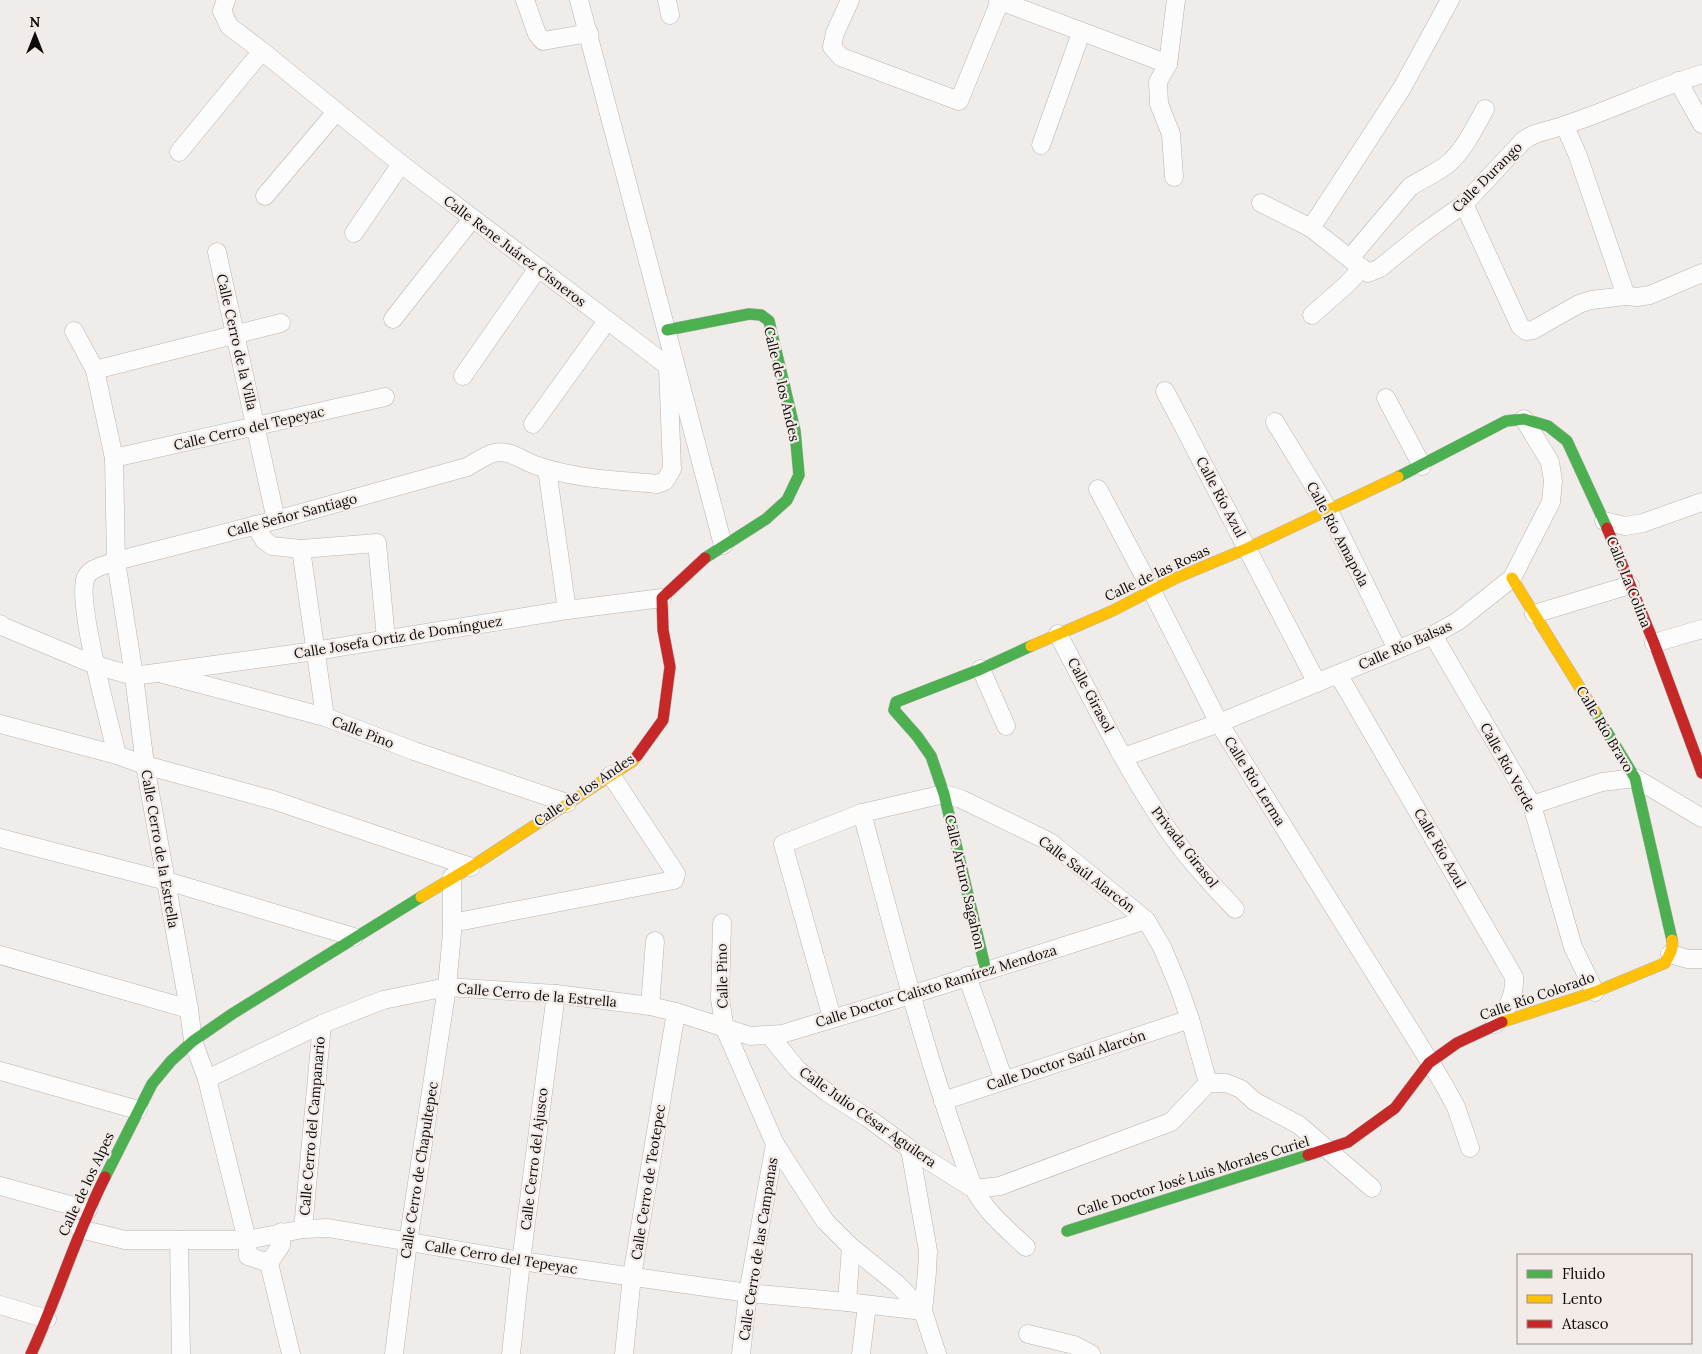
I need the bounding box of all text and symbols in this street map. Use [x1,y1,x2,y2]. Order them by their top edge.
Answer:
north arrow [10,10,60,60]
text: N [30,13,41,31]
street label: Calle Durango [1448,138,1526,216]
street label: Calle Rene Juárez Cisneros [440,191,590,311]
street label: Calle Cerro de la Villa [213,272,261,412]
street label: Calle de los Andes [760,325,804,443]
street label: Calle Cerro del Tepeyac [172,402,326,454]
street label: Calle Río Azul [1192,453,1250,541]
street label: Calle Río Amapola [1303,478,1373,590]
street label: Calle Señor Santiago [225,489,359,541]
street label: Calle La Colina [1603,534,1655,630]
street label: Calle de las Rosas [1102,541,1212,605]
street label: Calle Josefa Ortiz de Domínguez [293,612,503,662]
street label: Calle Río Balsas [1355,616,1455,674]
street label: Calle Girasol [1064,655,1118,736]
street label: Calle Río Bravo [1572,683,1638,775]
street label: Calle Pino [329,712,397,752]
street label: Calle Río Verde [1476,720,1540,815]
street label: Calle Río Lerma [1220,733,1290,829]
street label: Calle de los Andes [530,750,638,830]
street label: Calle Cerro de la Estrella [137,768,183,930]
street label: Privada Girasol [1148,803,1222,891]
street label: Calle Río Azul [1410,805,1470,891]
street label: Calle Arturo Sagahon [941,813,989,952]
street label: Calle Saúl Alarcón [1035,832,1139,917]
street label: Calle Doctor Calixto Ramírez Mendoza [813,941,1059,1031]
street label: Calle Pino [712,943,732,1009]
street label: Calle Río Colorado [1477,968,1597,1024]
street label: Calle Cerro de la Estrella [456,979,618,1011]
street label: Calle Doctor Saúl Alarcón [984,1026,1148,1094]
street label: Calle Cerro del Campanario [295,1036,329,1216]
street label: Calle Julio César Aguilera [796,1063,940,1171]
street label: Calle Cerro de Chapultepec [396,1080,442,1260]
street label: Calle Cerro del Ajusco [516,1087,552,1231]
street label: Calle Cerro de Teotepec [627,1103,669,1261]
street label: Calle de los Alpes [54,1129,118,1239]
street label: Calle Doctor José Luis Morales Curiel [1075,1132,1312,1220]
street label: Calle Cerro de las Campanas [735,1156,781,1342]
street label: Calle Cerro del Tepeyac [423,1236,579,1278]
legend [1517,1254,1692,1344]
text: Fluido [1562,1264,1605,1283]
text: Lento [1562,1289,1603,1308]
text: Atasco [1561,1314,1609,1333]

